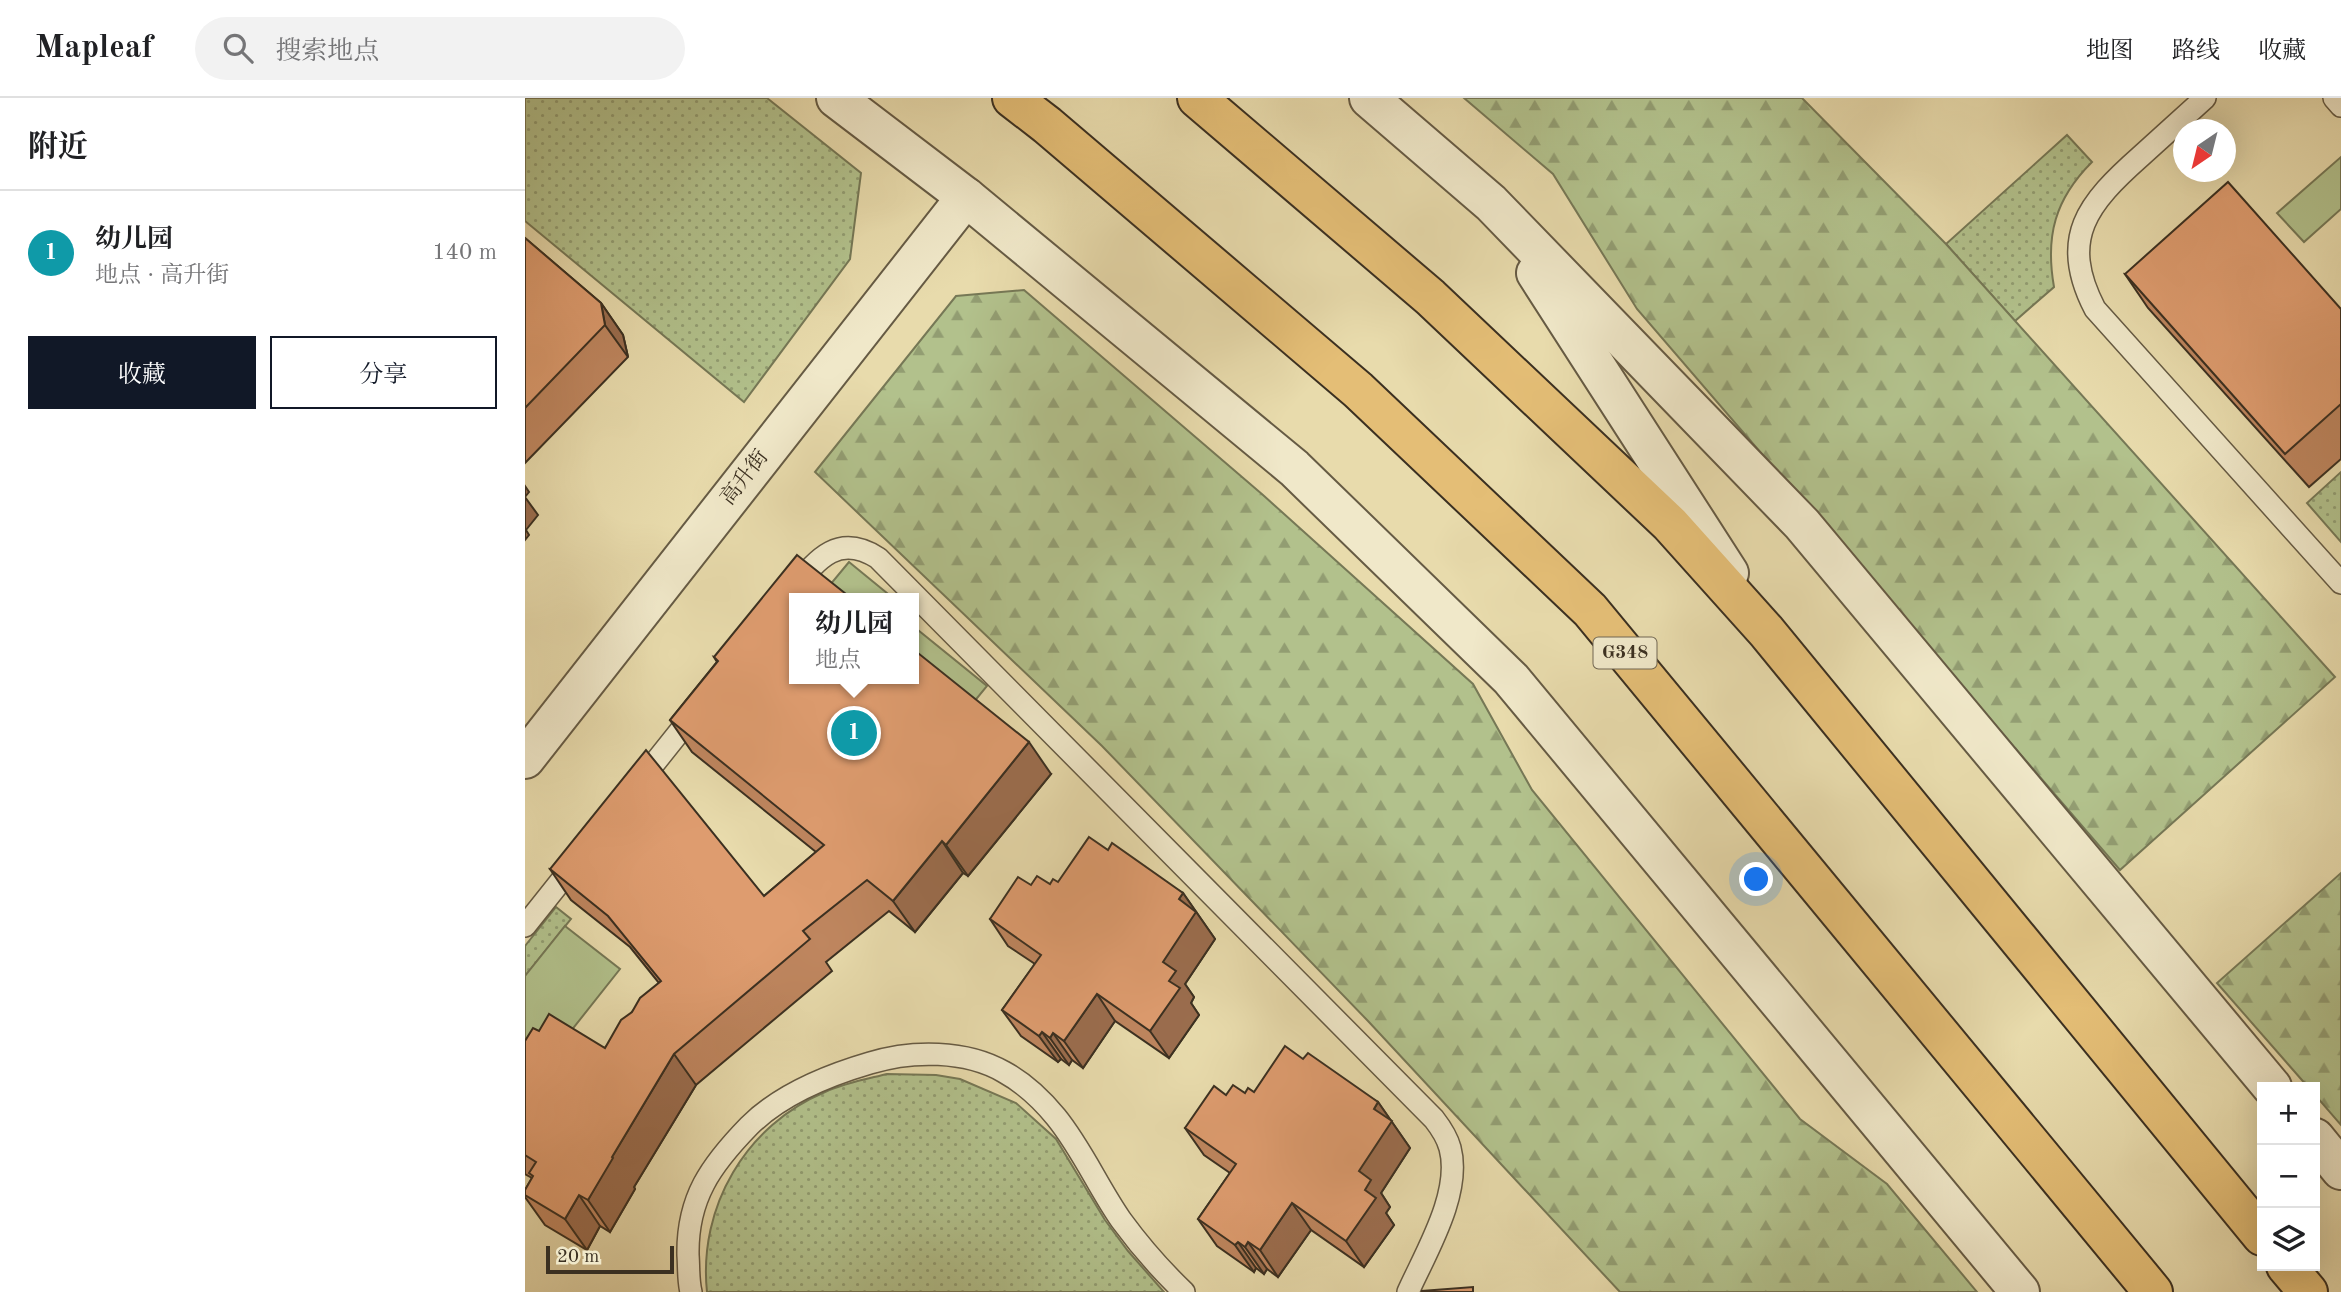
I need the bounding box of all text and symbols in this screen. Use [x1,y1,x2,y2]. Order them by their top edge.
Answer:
search box [195,17,685,80]
icon: search [219,29,257,67]
text: Mapleaf [35,32,153,65]
text: 搜索地点 [275,39,379,65]
text: 地图 [2086,40,2134,64]
text: 路线 [2172,40,2220,64]
text: 收藏 [2258,40,2306,64]
north arrow [2173,119,2236,182]
text: 附近 [28,133,88,163]
text: 幼儿园 [95,227,173,253]
text: 1 [44,241,58,264]
text: 140 m [432,241,497,264]
text: 地点 · 高升街 [95,264,229,287]
button: 收藏 [28,336,256,409]
button: 分享 [270,336,497,409]
street label: 高升街 [716,445,773,509]
popup [789,593,919,684]
text: 幼儿园 [815,612,893,638]
road number: G348 [1593,638,1657,668]
text: 地点 [815,649,861,672]
pin: 1 [831,707,877,759]
your location [1739,862,1773,896]
map controls [2257,1082,2320,1271]
button: + [2257,1082,2320,1145]
button: − [2257,1145,2320,1208]
button: layers [2257,1208,2320,1271]
scale bar [546,1243,674,1275]
text: 20 m [557,1248,599,1267]

